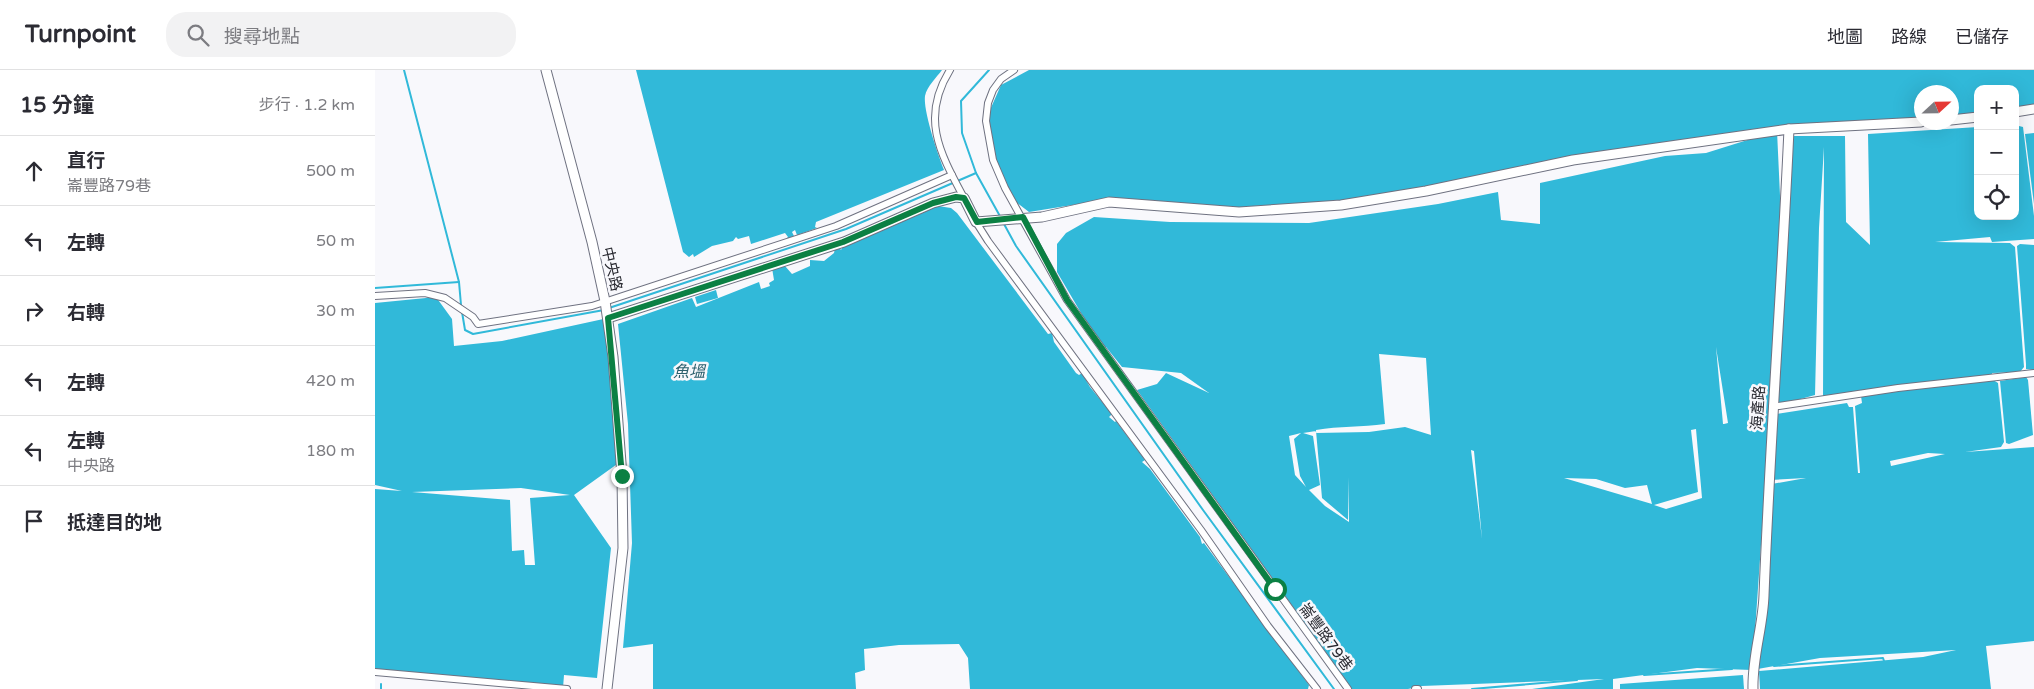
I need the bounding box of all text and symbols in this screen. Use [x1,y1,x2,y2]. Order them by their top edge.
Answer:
search box [166,12,516,57]
text: Turnpoint [25,20,136,49]
icon: search [184,21,212,49]
text: 搜尋地點 [224,26,300,48]
text: 地圖 [1827,26,1863,48]
text: 路線 [1891,26,1927,48]
text: 已儲存 [1955,26,2009,48]
north arrow [1914,85,1959,130]
map controls [1974,85,2019,220]
button: + [1974,85,2019,130]
text: 15 分鐘 [20,93,94,118]
text: 步行 · 1.2 km [259,95,355,115]
button: − [1974,130,2019,175]
text: 直行 [67,150,105,172]
icon: ahead [20,157,48,185]
text: 500 m [306,161,355,181]
button: locate [1974,175,2019,220]
text: 崙豐路79巷 [67,176,151,196]
icon: left [20,227,48,255]
text: 50 m [316,231,355,251]
text: 左轉 [67,232,105,254]
street label: 中央路 [598,245,626,293]
icon: right [20,297,48,325]
text: 30 m [316,301,355,321]
text: 右轉 [67,302,105,324]
water label: 魚塭 [673,362,707,382]
icon: left [20,367,48,395]
text: 420 m [306,371,355,391]
text: 左轉 [67,372,105,394]
street label: 海產路 [1747,385,1769,431]
text: 左轉 [67,430,105,452]
icon: left [20,437,48,465]
text: 180 m [306,441,355,461]
text: 中央路 [67,456,115,476]
route end [611,465,634,488]
icon: arrive [20,507,48,535]
text: 抵達目的地 [67,512,162,534]
route start [1264,578,1287,601]
street label: 崙豐路79巷 [1296,600,1356,674]

